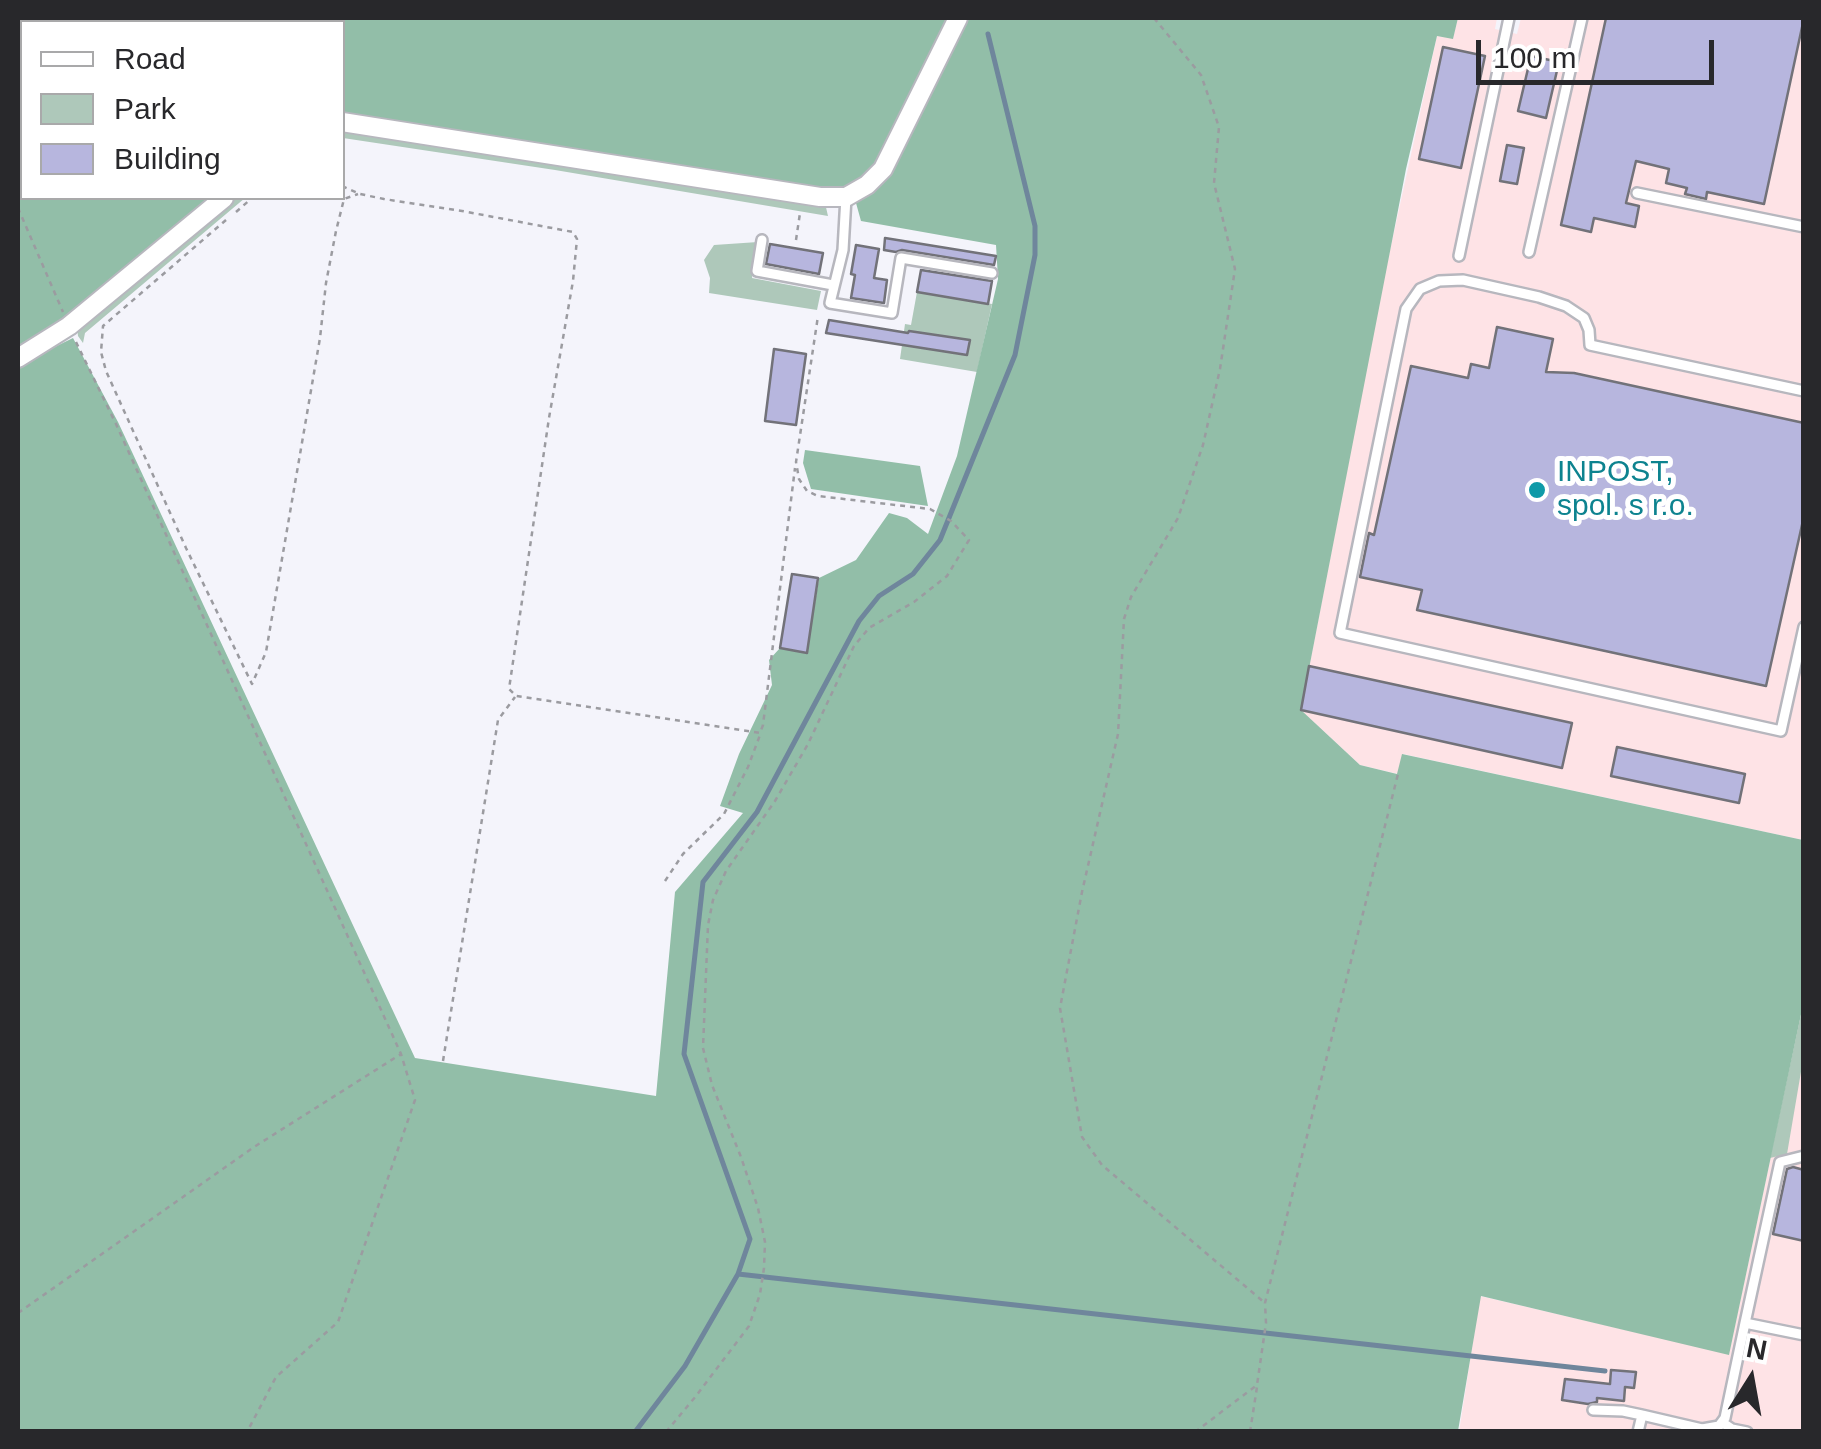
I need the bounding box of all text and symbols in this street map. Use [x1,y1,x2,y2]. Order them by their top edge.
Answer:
legend [20,20,345,200]
scale bar [1481,20,1718,82]
text: 100 m [1493,41,1576,74]
text: Road [114,42,186,75]
text: Park [114,92,176,125]
text: Building [114,142,221,175]
place label: INPOST, spol. s r.o. [1557,455,1694,526]
marker: INPOST, spol. s r.o. [1526,479,1548,501]
north arrow [1701,1329,1801,1429]
text: N [1744,1332,1770,1366]

